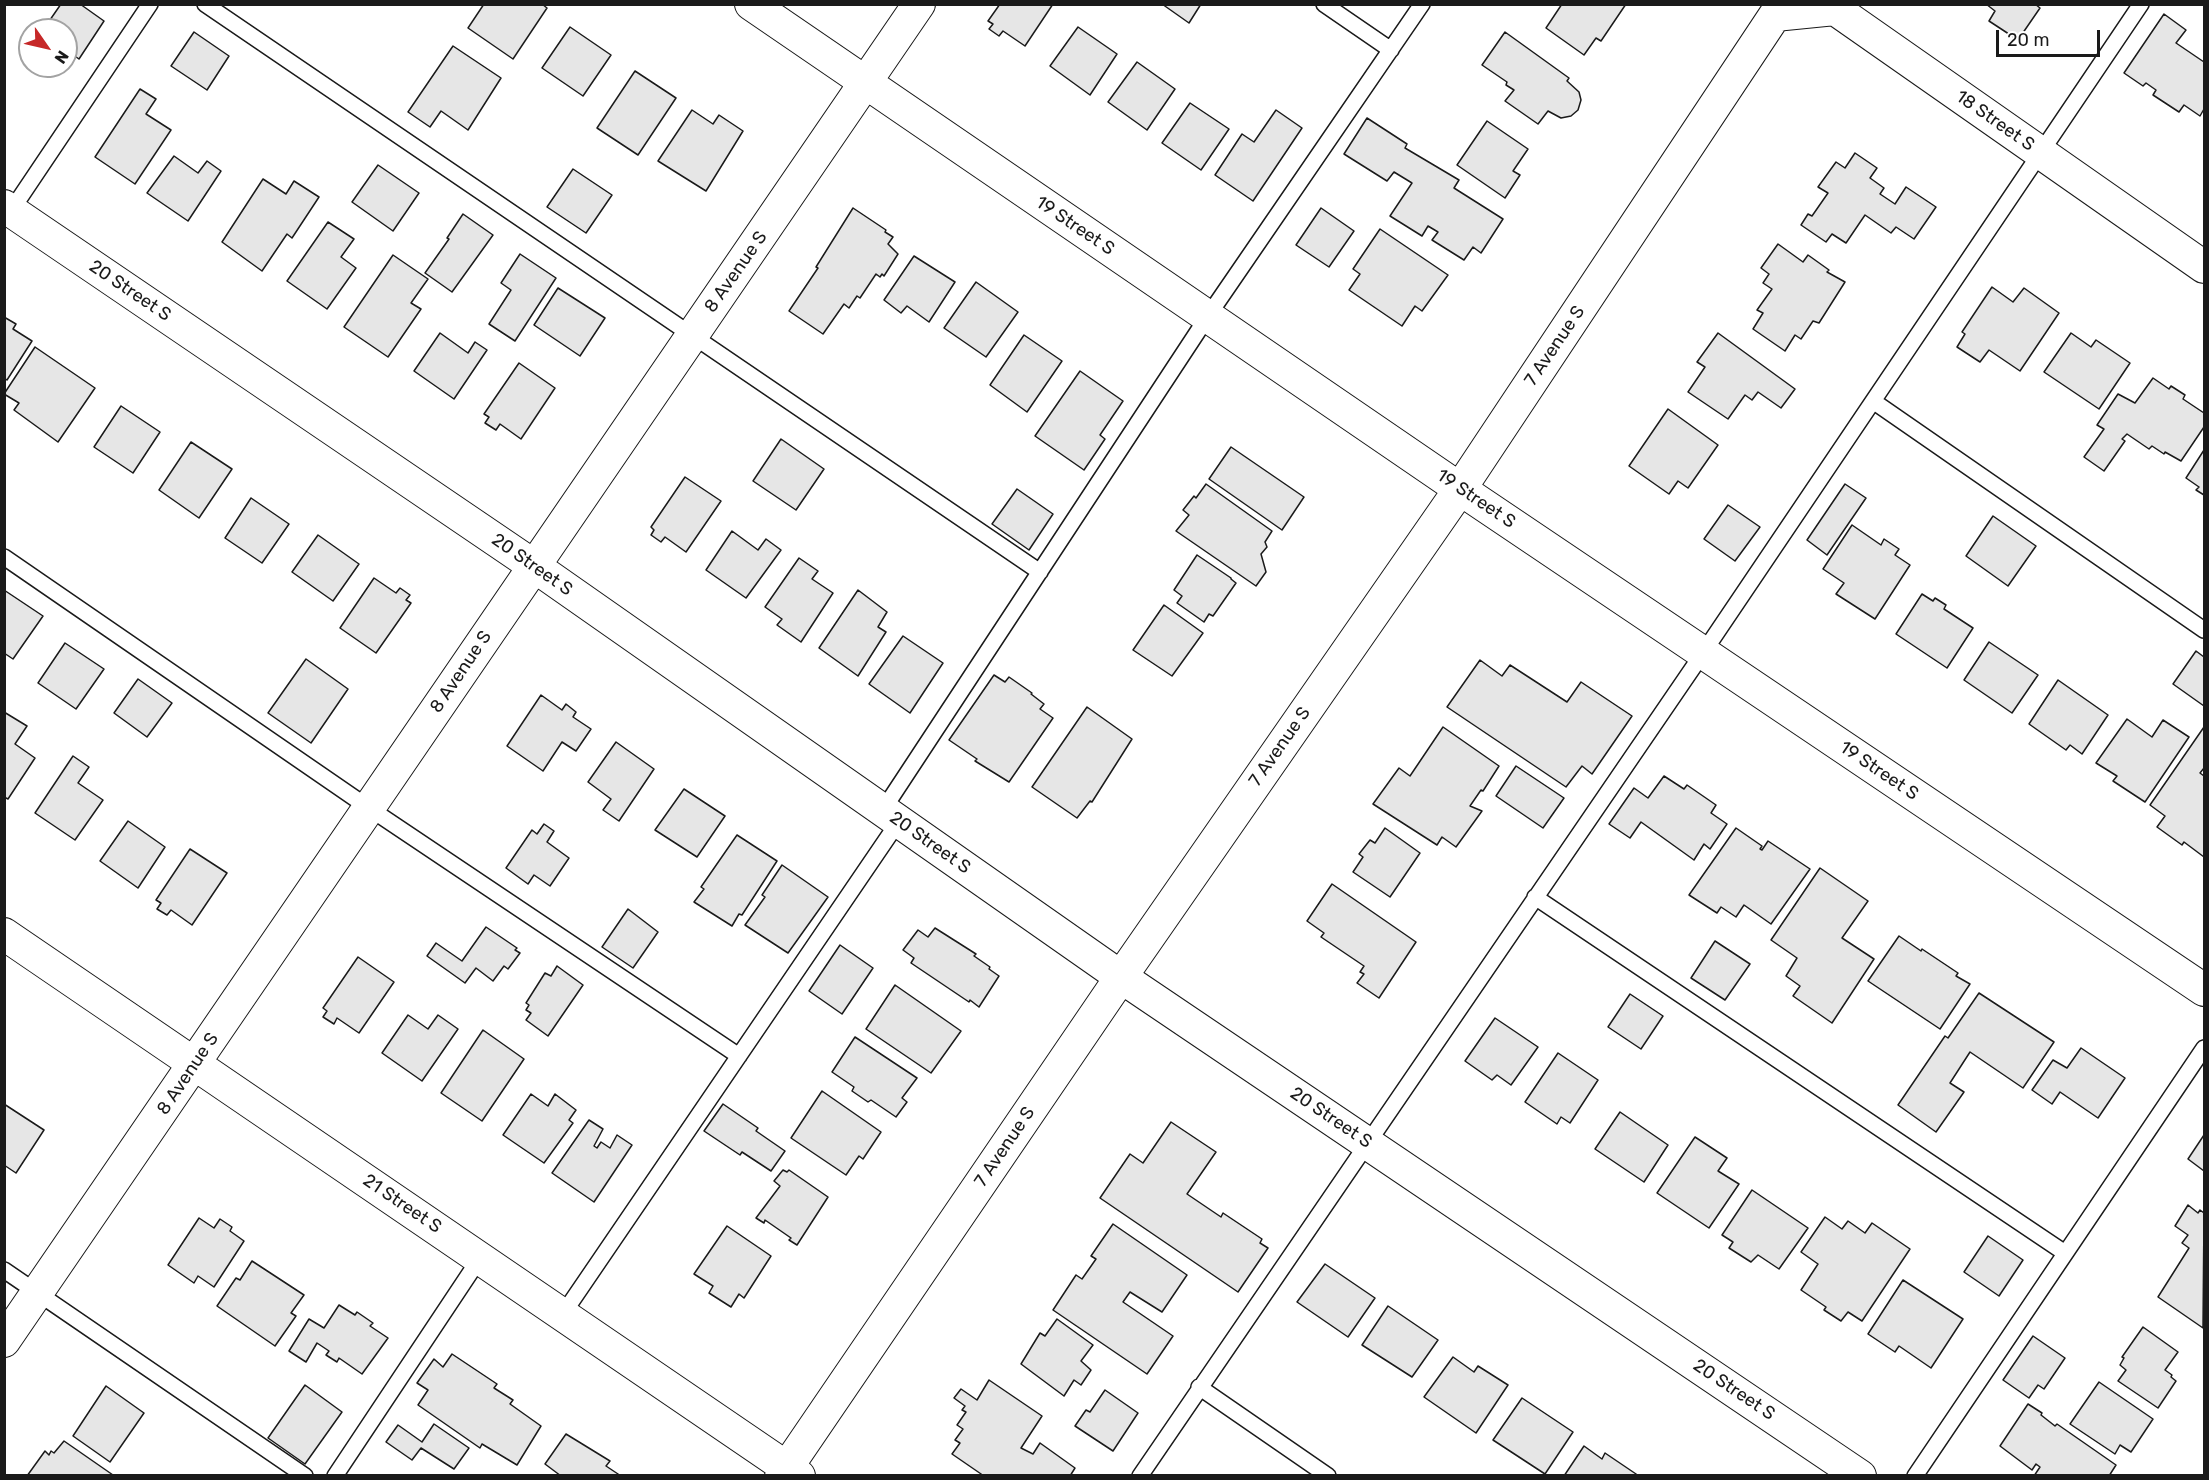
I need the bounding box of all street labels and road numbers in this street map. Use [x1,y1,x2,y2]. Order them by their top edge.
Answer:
street label: 18 Street S [1951,86,2039,156]
street label: 19 Street S [1031,192,1119,260]
street label: 8 Avenue S [700,227,772,317]
street label: 20 Street S [85,256,175,326]
street label: 7 Avenue S [1520,302,1590,390]
street label: 19 Street S [1432,465,1520,533]
street label: 20 Street S [487,529,577,601]
street label: 8 Avenue S [426,627,496,717]
street label: 7 Avenue S [1245,703,1315,791]
street label: 19 Street S [1835,737,1923,805]
street label: 20 Street S [885,807,975,879]
street label: 8 Avenue S [153,1029,223,1119]
street label: 20 Street S [1286,1083,1376,1153]
street label: 7 Avenue S [970,1103,1040,1191]
street label: 21 Street S [359,1170,445,1238]
street label: 20 Street S [1689,1355,1779,1425]

